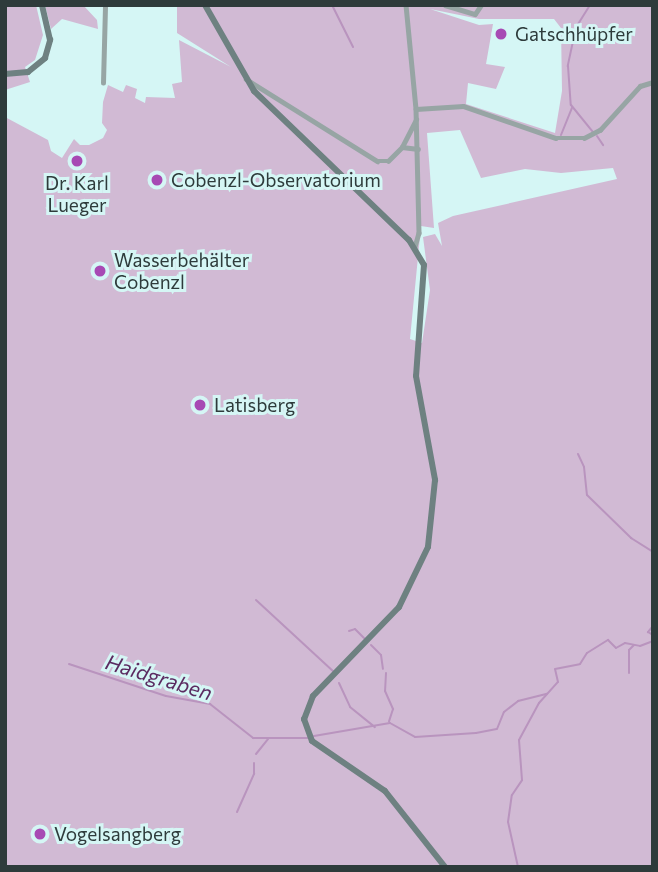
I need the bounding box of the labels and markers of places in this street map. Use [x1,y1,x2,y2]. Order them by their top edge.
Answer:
place label: Gatschhüpfer [515,23,633,45]
marker: Gatschhüpfer [493,26,509,42]
marker: Dr. Karl Lueger [69,153,85,169]
place label: Cobenzl-Observatorium [171,169,381,191]
place label: Dr. Karl Lueger [45,172,109,216]
marker: Cobenzl-Observatorium [149,172,165,188]
place label: Wasserbehälter Cobenzl [114,249,249,293]
marker: Wasserbehälter Cobenzl [92,263,108,279]
place label: Latisberg [214,394,295,416]
marker: Latisberg [192,397,208,413]
place label: Vogelsangberg [54,823,181,845]
marker: Vogelsangberg [32,826,48,842]

